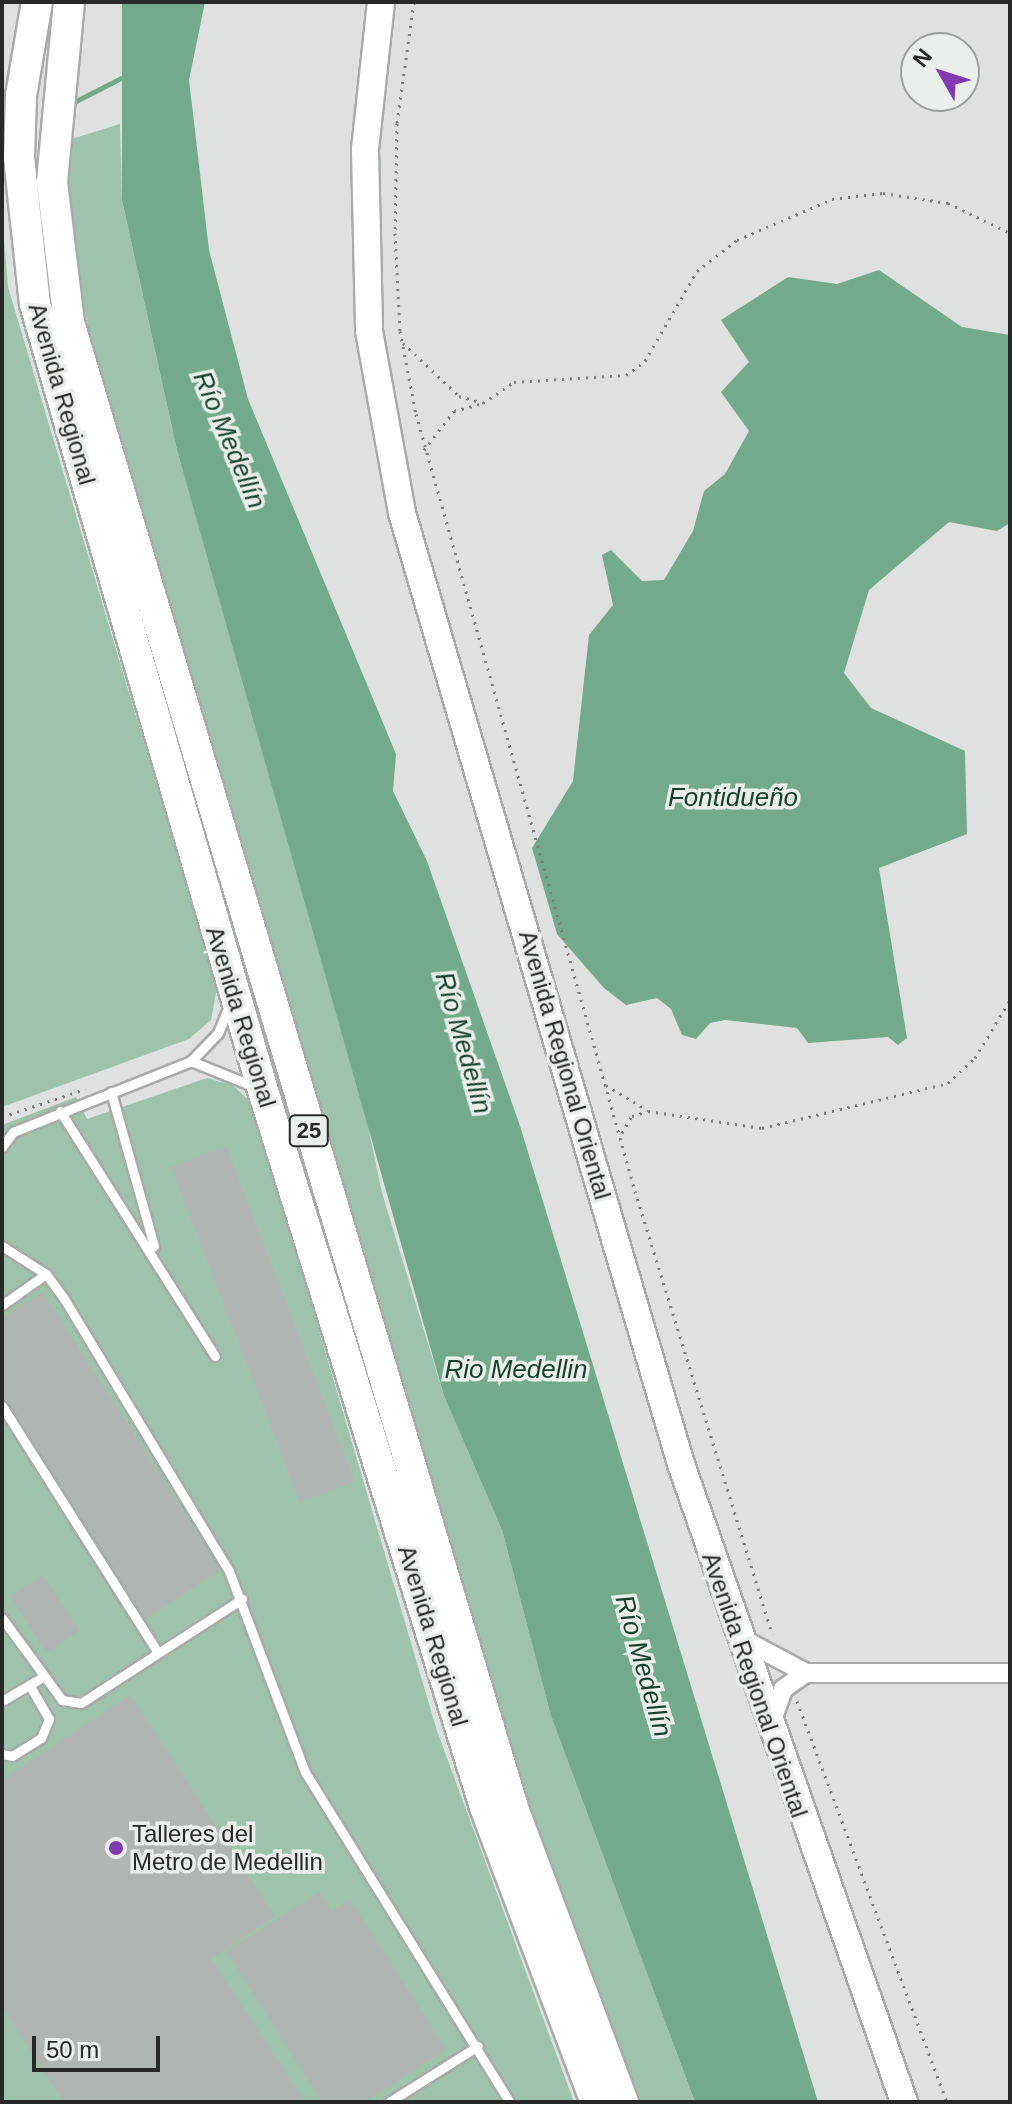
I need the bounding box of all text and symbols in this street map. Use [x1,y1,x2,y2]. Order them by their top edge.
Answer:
north arrow [900,32,980,112]
text: N [908,44,937,72]
street label: Avenida Regional [22,300,102,488]
water label: Río Medellín [186,367,272,513]
water label: Fontidueño [668,782,798,814]
street label: Avenida Regional [200,923,282,1111]
street label: Avenida Regional Oriental [513,927,617,1203]
water label: Río Medellín [428,969,498,1117]
road number: 25 [287,1113,331,1149]
water label: Rio Medellin [444,1354,588,1386]
street label: Avenida Regional [392,1542,474,1730]
street label: Avenida Regional Oriental [696,1549,814,1821]
water label: Río Medellín [608,1592,678,1740]
place label: Talleres del Metro de Medellin [132,1820,323,1876]
marker: Talleres del Metro de Medellin [107,1839,125,1857]
scale bar [36,2020,164,2070]
text: 50 m [46,2036,99,2063]

